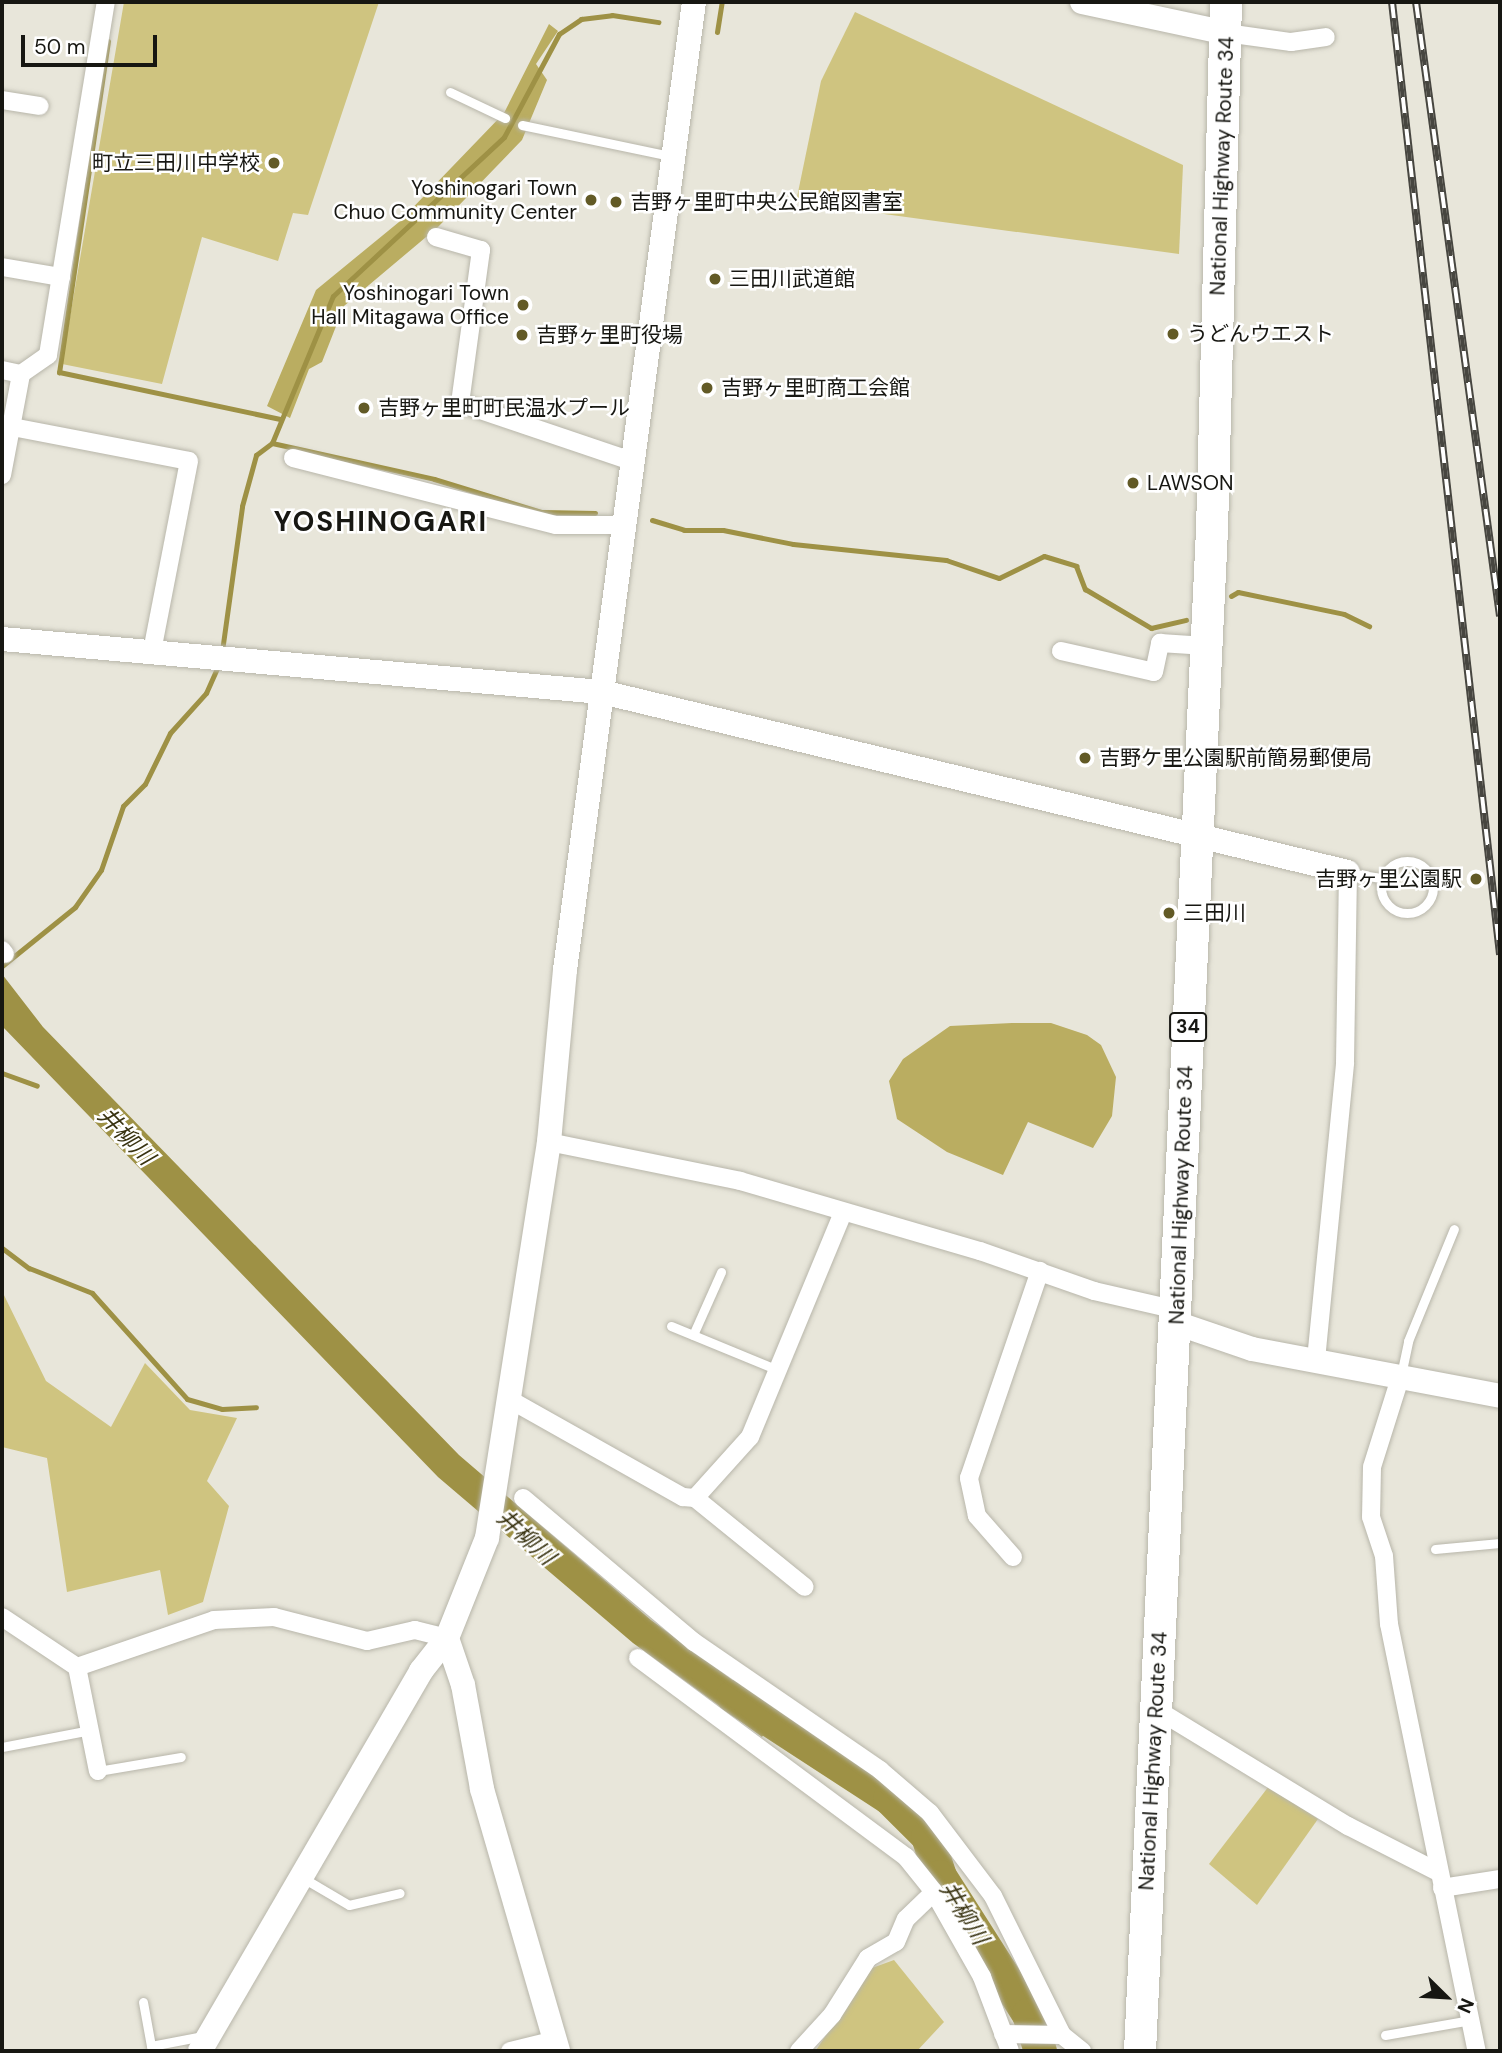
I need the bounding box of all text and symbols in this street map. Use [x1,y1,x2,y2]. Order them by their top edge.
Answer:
scale bar [24,21,161,65]
text: 50 m [34,33,85,61]
street label: National Highway Route 34 [1205,36,1239,296]
place label: 町立三田川中学校 [92,150,260,176]
marker: 町立三田川中学校 [266,155,282,171]
place label: Yoshinogari Town Chuo Community Center [334,175,577,225]
place label: 吉野ヶ里町中央公民館図書室 [630,189,903,215]
marker: Yoshinogari Town Chuo Community Center [583,192,599,208]
marker: 吉野ヶ里町中央公民館図書室 [608,194,624,210]
place label: 三田川武道館 [729,266,855,292]
marker: 三田川武道館 [707,271,723,287]
place label: Yoshinogari Town Hall Mitagawa Office [311,280,509,330]
marker: Yoshinogari Town Hall Mitagawa Office [515,297,531,313]
place label: うどんウエスト [1187,321,1334,347]
place label: 吉野ヶ里町役場 [536,322,683,348]
marker: うどんウエスト [1165,326,1181,342]
marker: 吉野ヶ里町役場 [514,327,530,343]
place label: 吉野ヶ里町商工会館 [721,375,910,401]
marker: 吉野ヶ里町商工会館 [699,380,715,396]
place label: 吉野ヶ里町町民温水プール [378,395,630,421]
marker: 吉野ヶ里町町民温水プール [356,400,372,416]
place label: LAWSON [1147,470,1233,496]
marker: LAWSON [1125,475,1141,491]
district label: YOSHINOGARI [275,505,487,539]
place label: 吉野ケ里公園駅前簡易郵便局 [1099,745,1372,771]
marker: 吉野ケ里公園駅前簡易郵便局 [1077,750,1093,766]
place label: 吉野ヶ里公園駅 [1315,866,1462,892]
marker: 吉野ヶ里公園駅 [1468,871,1484,887]
place label: 三田川 [1183,900,1246,926]
marker: 三田川 [1161,905,1177,921]
road number: 34 [1169,1012,1207,1042]
street label: National Highway Route 34 [1164,1065,1198,1325]
water label: 井柳川 [92,1102,160,1170]
water label: 井柳川 [491,1503,561,1571]
street label: National Highway Route 34 [1134,1631,1172,1891]
water label: 井柳川 [934,1876,994,1950]
north arrow [1411,1962,1481,2032]
text: N [1451,1994,1480,2017]

